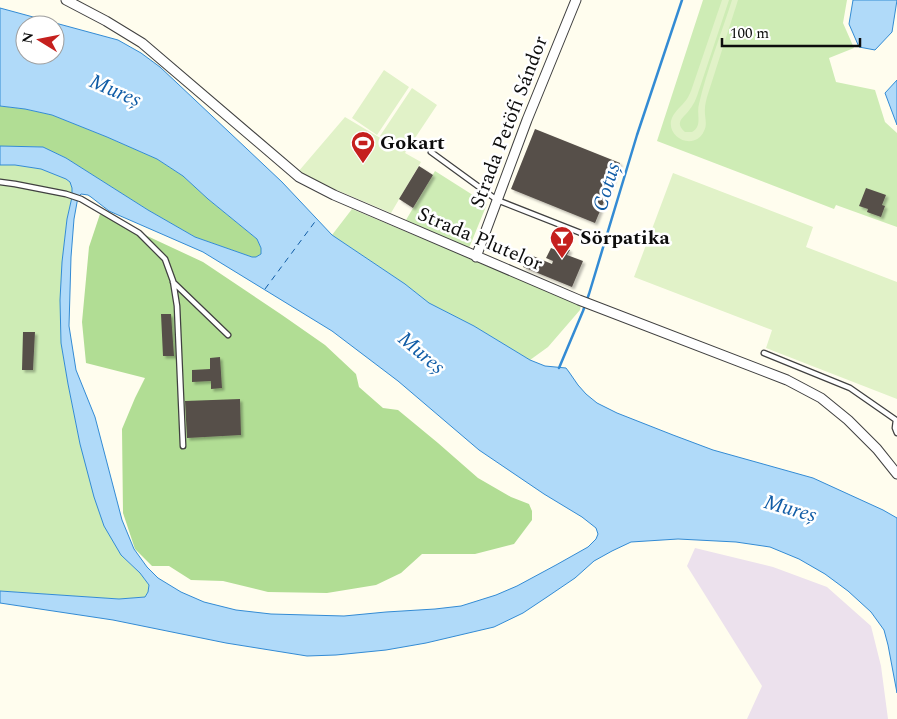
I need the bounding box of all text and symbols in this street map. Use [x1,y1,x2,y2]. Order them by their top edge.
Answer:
north arrow [15,15,65,65]
scale bar [722,15,860,47]
text: 100 m [730,22,769,45]
text: N [16,30,39,45]
street label: Strada Petöfi Sándor [462,31,556,213]
water label: Mureș [84,66,146,116]
place label: Gokart [380,128,445,158]
sports icon: Gokart [350,130,376,164]
water label: Cotuș [584,158,630,215]
street label: Strada Plutelor [413,199,547,279]
place label: Sörpatika [580,223,671,253]
bar icon: Sörpatika [549,225,575,259]
water label: Mureș [390,324,452,383]
water label: Mureș [760,486,821,532]

